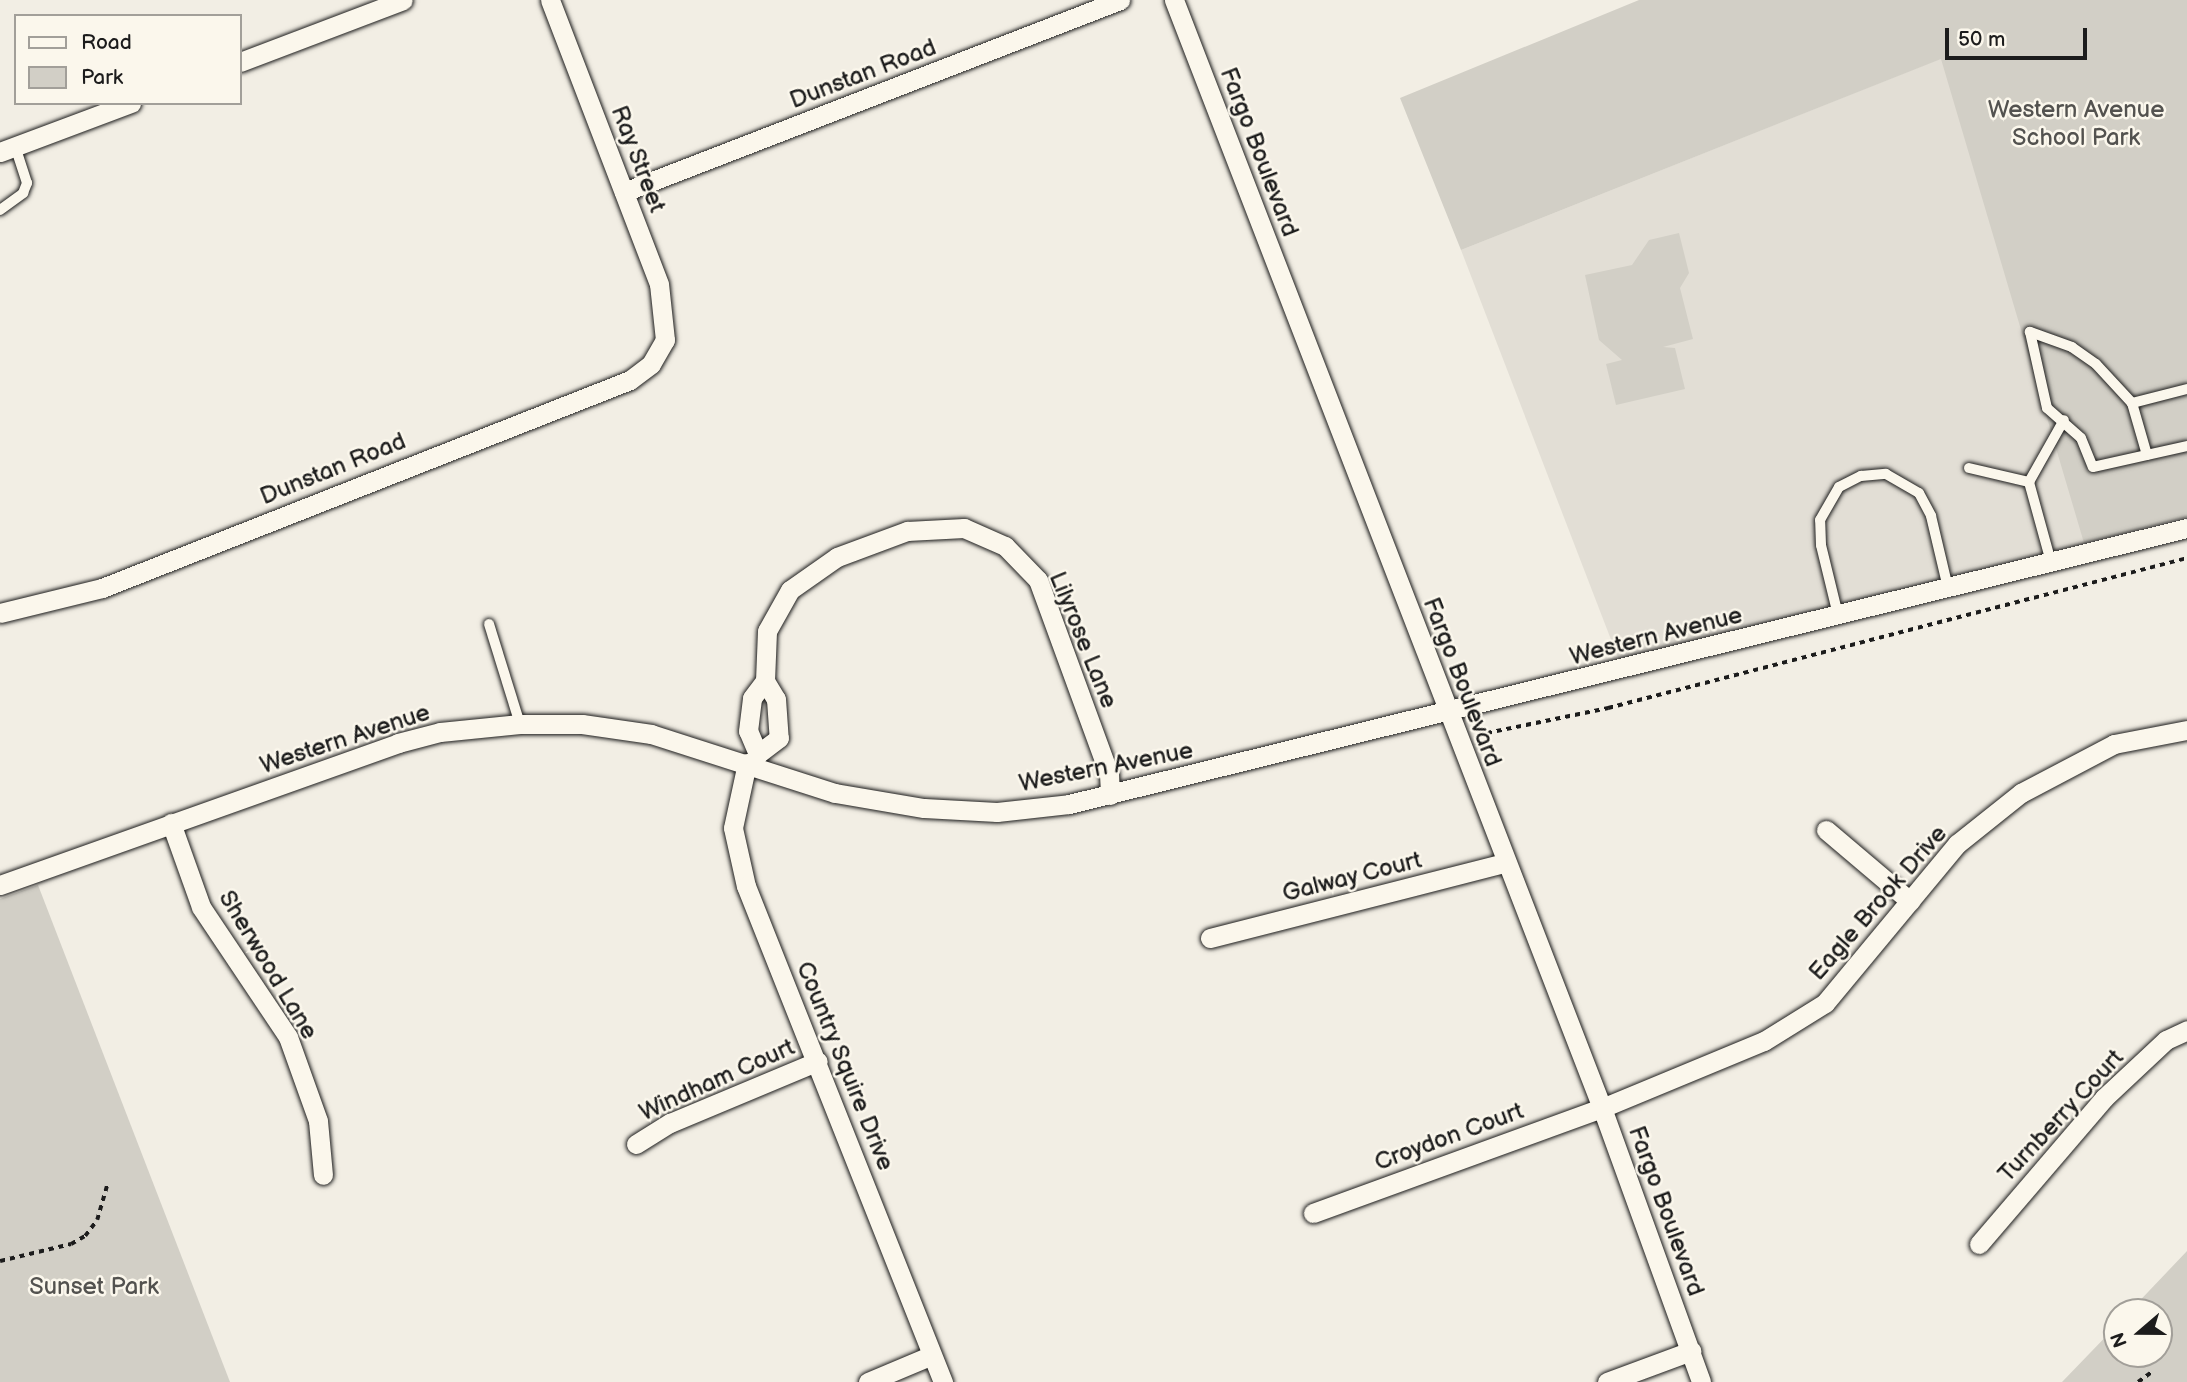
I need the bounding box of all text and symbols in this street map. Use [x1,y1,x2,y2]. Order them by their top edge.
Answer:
legend [14,14,242,105]
scale bar [1949,14,2091,58]
text: 50 m [1958,27,2005,52]
text: Road [81,30,132,55]
street label: Dunstan Road [786,33,940,115]
street label: Fargo Boulevard [1214,63,1304,241]
text: Park [81,65,123,90]
park label: Western Avenue School Park [1988,96,2164,152]
street label: Ray Street [604,101,672,217]
street label: Dunstan Road [256,427,410,511]
street label: Lilyrose Lane [1043,568,1123,712]
street label: Fargo Boulevard [1417,593,1507,771]
street label: Western Avenue [1567,601,1745,671]
street label: Western Avenue [257,698,433,780]
street label: Western Avenue [1017,736,1195,798]
street label: Eagle Brook Drive [1803,820,1953,986]
street label: Galway Court [1279,846,1425,908]
street label: Sherwood Lane [212,885,324,1045]
street label: Country Squire Drive [790,956,900,1176]
street label: Windham Court [635,1033,799,1127]
street label: Turnberry Court [1992,1043,2130,1189]
street label: Croydon Court [1371,1097,1527,1177]
street label: Fargo Boulevard [1622,1122,1710,1300]
park label: Sunset Park [29,1273,159,1301]
north arrow [2103,1298,2173,1368]
text: N [2106,1329,2133,1350]

